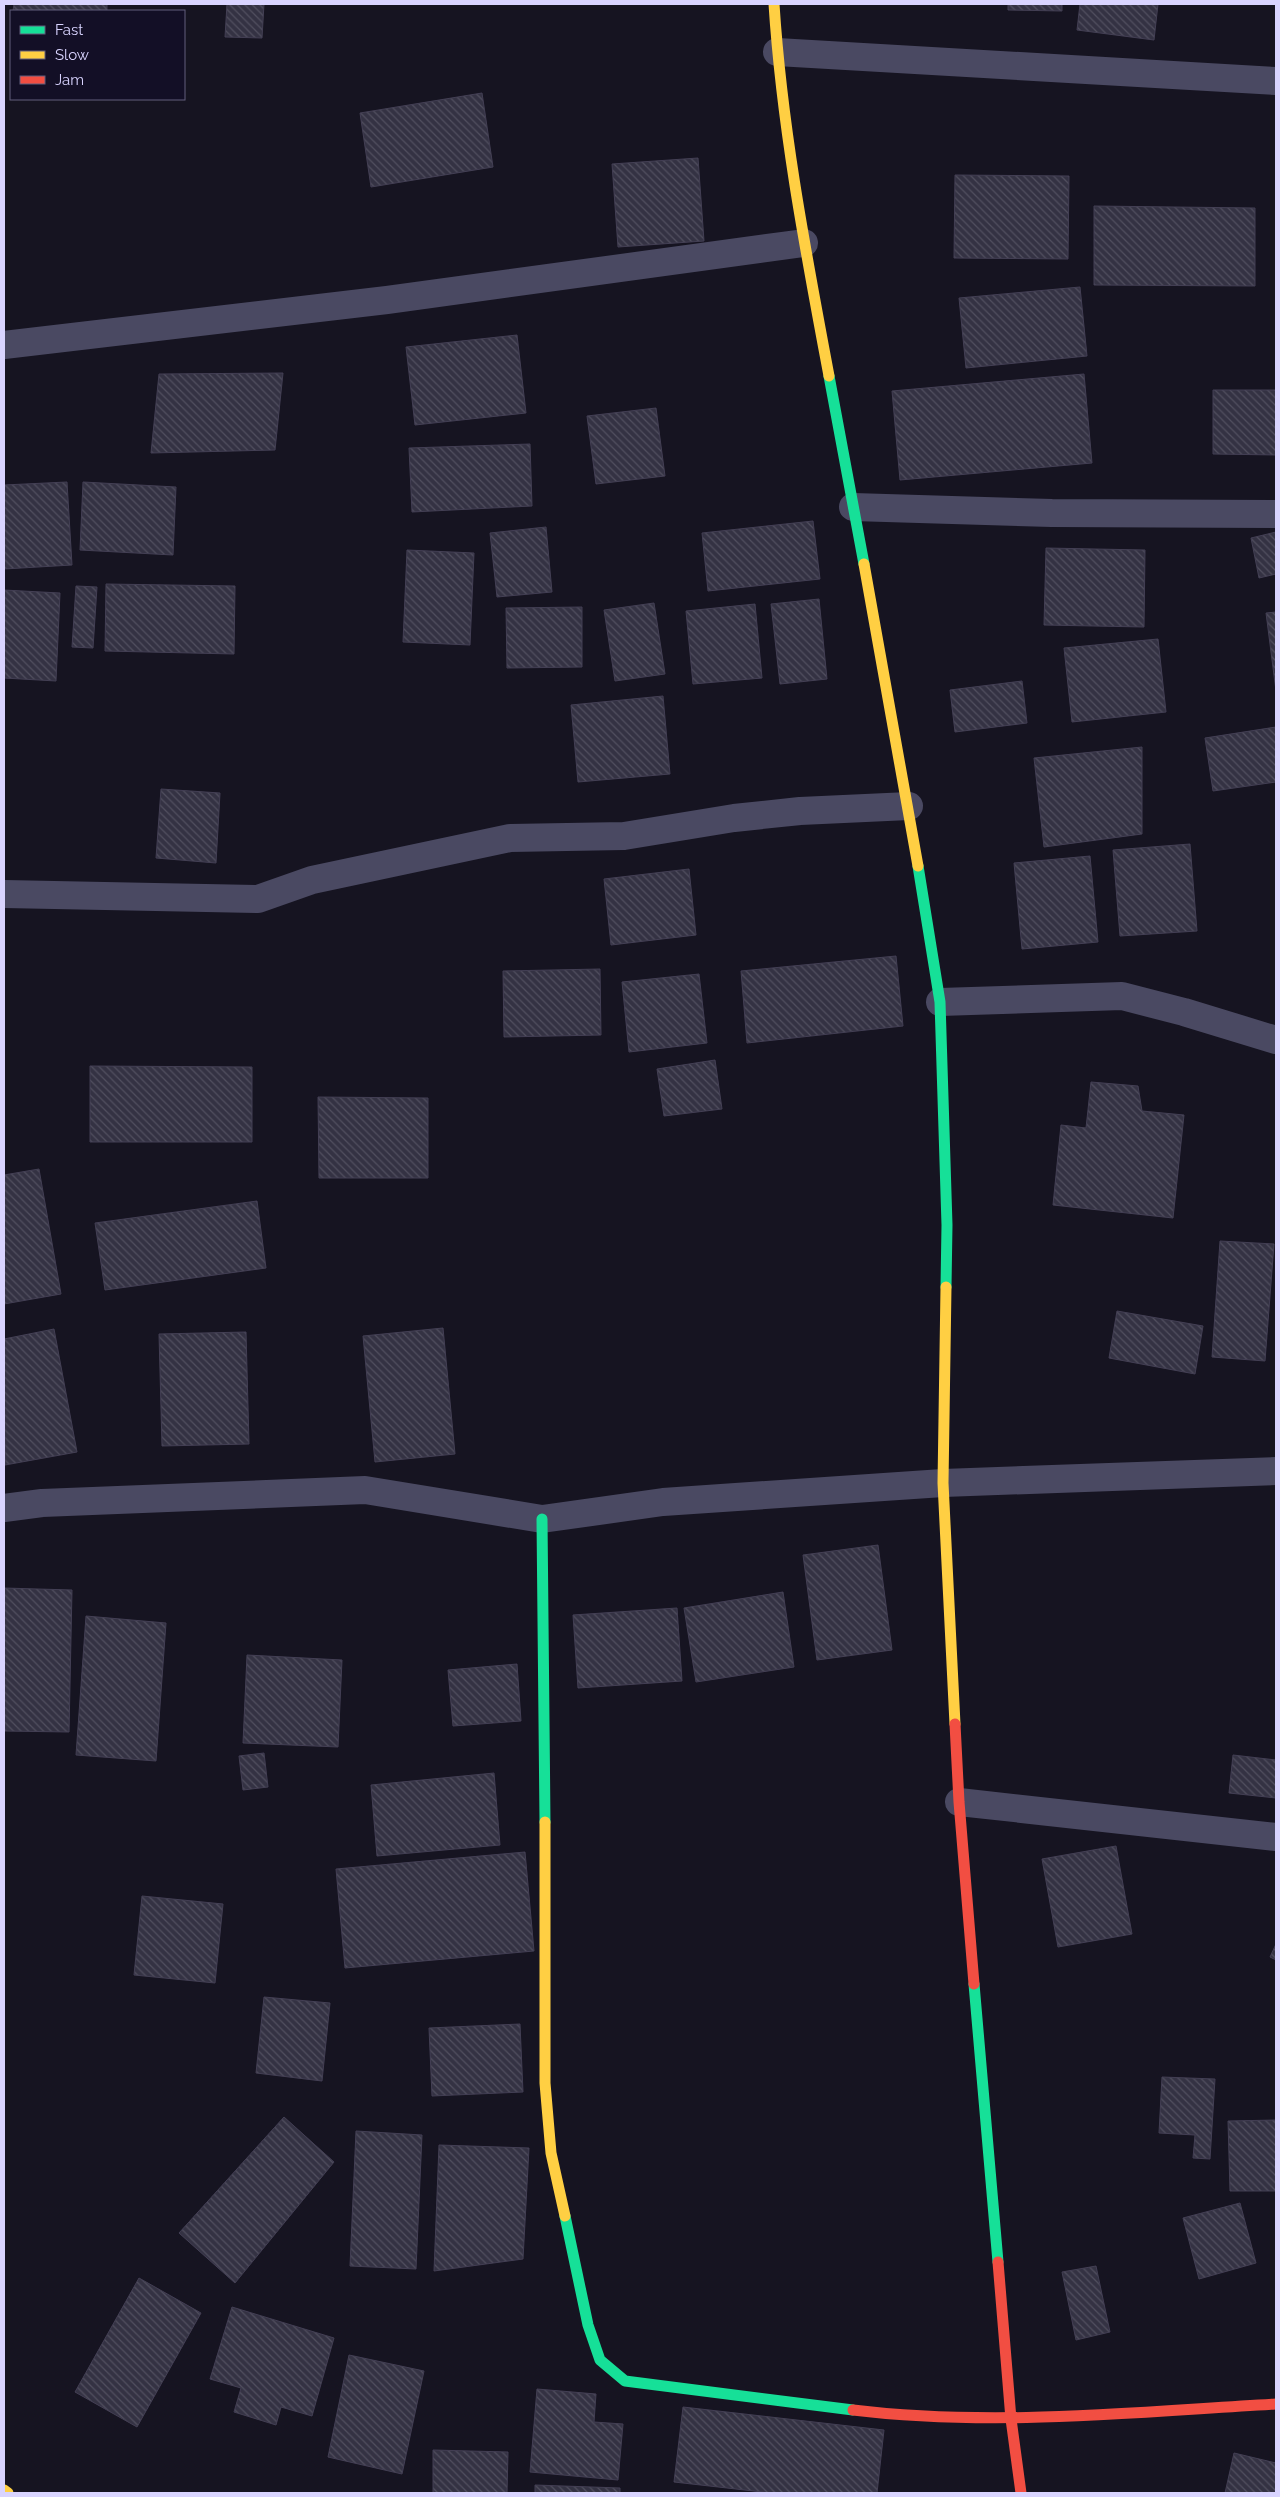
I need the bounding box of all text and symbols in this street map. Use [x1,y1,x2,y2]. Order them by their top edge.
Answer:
legend [10,10,185,100]
text: Fast [55,21,83,39]
text: Slow [55,46,89,64]
text: Jam [55,71,84,89]

